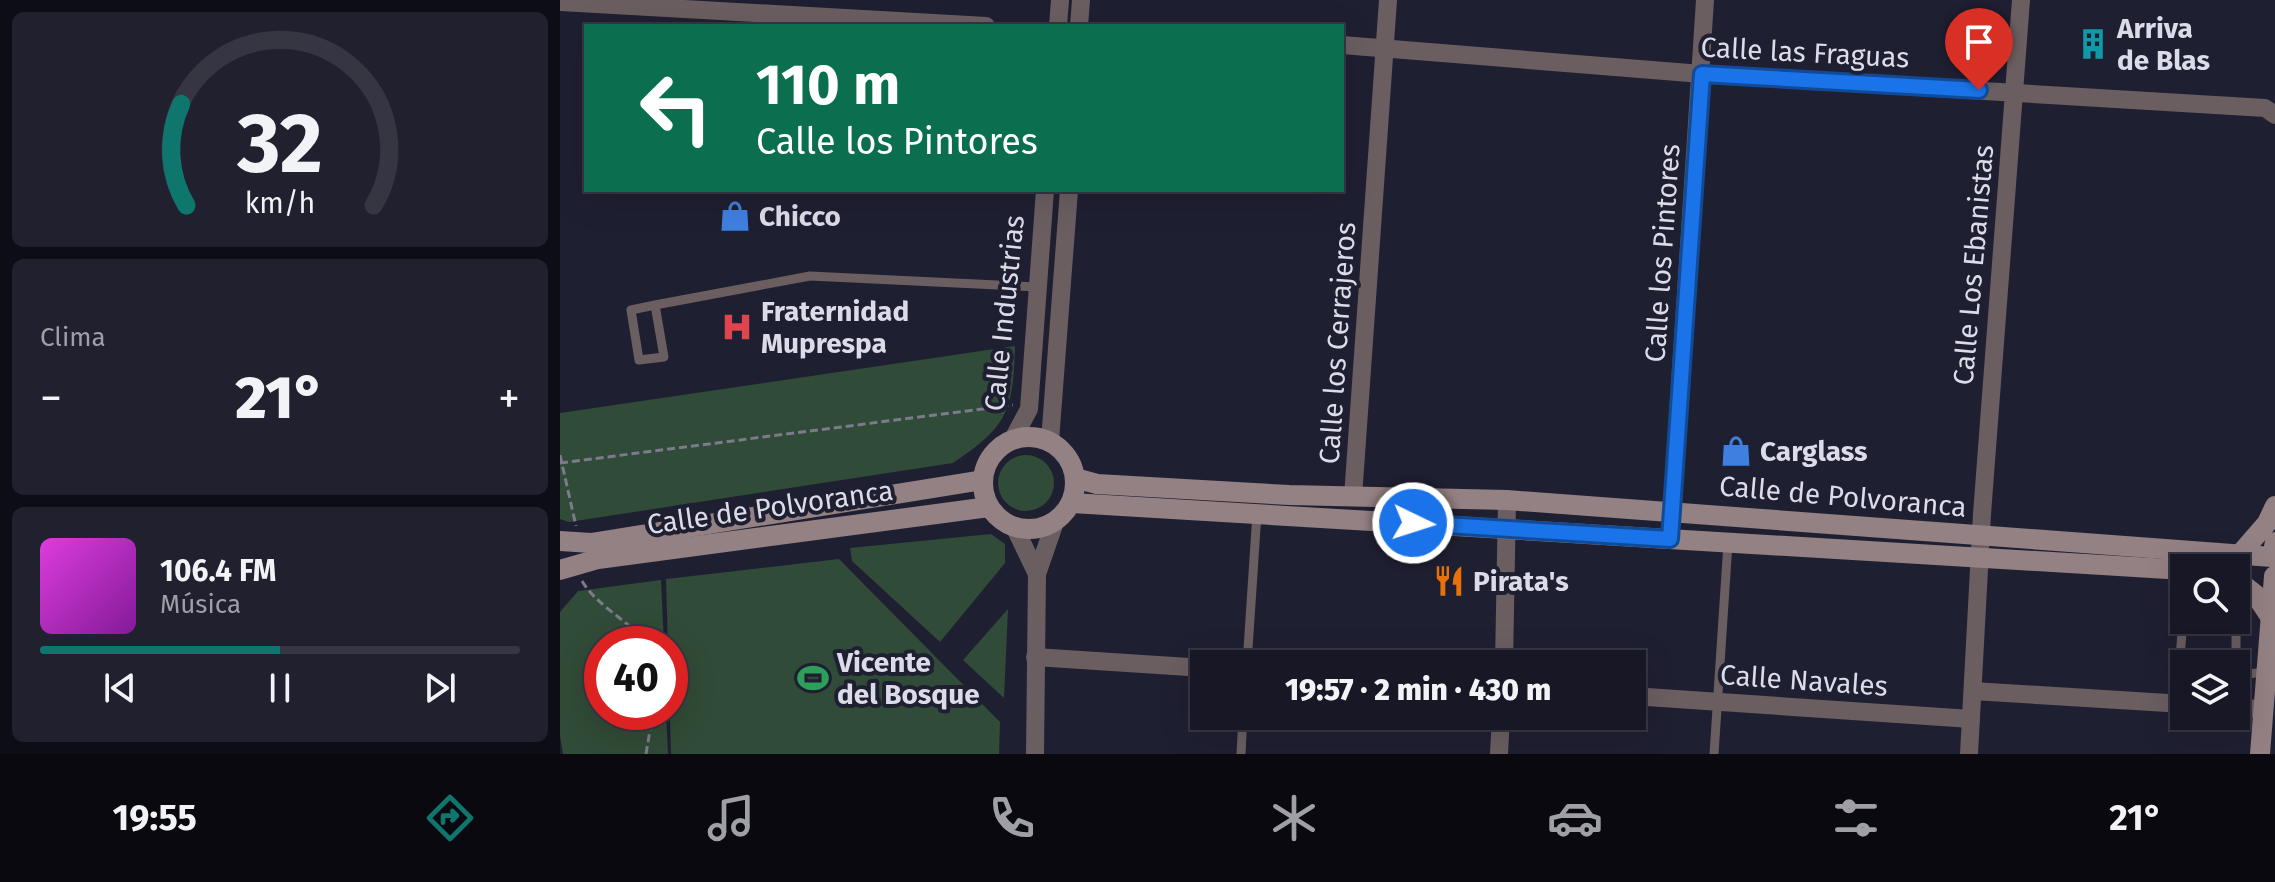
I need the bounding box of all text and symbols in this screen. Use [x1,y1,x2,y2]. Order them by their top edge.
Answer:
pin [1945,8,2013,90]
place label: Arriva de Blas [2116,12,2210,77]
icon: arrive [1957,20,2001,64]
building icon: Arriva de Blas [2076,27,2110,61]
street label: Calle las Fraguas [1700,31,1910,74]
text: 110 m [756,52,900,119]
icon: left [624,56,728,160]
text: 32 [236,93,323,193]
text: Calle los Pintores [756,120,1038,164]
street label: Calle los Pintores [1638,143,1687,363]
street label: Calle Los Ebanistas [1947,143,2000,387]
text: km/h [245,186,315,221]
shop icon: Chicco [718,199,752,233]
place label: Chicco [759,200,841,233]
street label: Calle Industrias [978,213,1031,413]
street label: Calle los Cerrajeros [1313,221,1362,465]
place label: Fraternidad Muprespa [761,295,909,360]
hospital icon: Fraternidad Muprespa [720,310,754,344]
text: Clima [40,322,106,353]
text: 21° [235,362,325,434]
text: − [40,372,62,425]
text: + [498,372,520,425]
shop icon: Carglass [1719,434,1753,468]
place label: Carglass [1760,435,1868,468]
street label: Calle de Polvoranca [1718,469,1968,524]
street label: Calle de Polvoranca [645,474,895,541]
position arrow [1371,481,1455,565]
text: 106.4 FM [160,553,276,589]
map controls [2170,554,2250,730]
button: search [2170,554,2250,634]
restaurant icon: Pirata's [1432,564,1466,598]
place label: Pirata's [1473,565,1569,598]
text: Música [160,589,241,620]
speed limit sign: 40 [584,626,688,730]
place label: Vicente del Bosque [836,646,980,711]
button: layers [2170,650,2250,730]
street label: Calle Navales [1719,658,1889,703]
sports icon: Vicente del Bosque [796,661,830,695]
icon: previous [98,666,142,710]
icon: pause [258,666,302,710]
icon: next [418,666,462,710]
text: 19:57 · 2 min · 430 m [1285,672,1551,708]
icon: directions [422,790,478,846]
icon: music [703,790,759,846]
icon: phone [984,790,1040,846]
icon: climate [1266,790,1322,846]
icon: car [1547,790,1603,846]
icon: filters [1828,790,1884,846]
text: 19:55 [113,796,197,840]
text: 21° [2109,796,2162,840]

